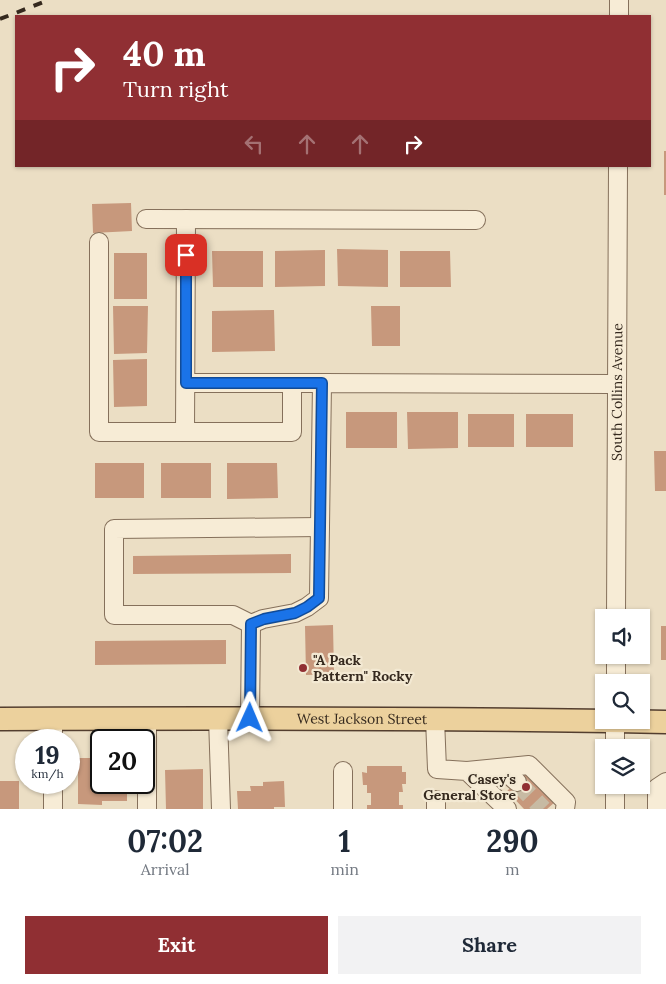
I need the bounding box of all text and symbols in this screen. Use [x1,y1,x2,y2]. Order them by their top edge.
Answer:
text: 40 m [123,31,206,76]
icon: right [40,35,105,100]
text: Turn right [123,75,228,103]
icon: left [240,130,268,158]
icon: ahead [293,130,321,158]
icon: ahead [346,130,374,158]
icon: right [399,130,427,158]
pin [165,234,207,276]
icon: arrive [172,241,200,269]
street label: South Collins Avenue [608,323,626,461]
map controls [595,609,650,794]
button: sound [595,609,650,664]
place label: "A Pack Pattern" Rocky [313,651,413,685]
marker: "A Pack Pattern" Rocky [297,662,309,674]
button: search [595,674,650,729]
position arrow [223,691,275,743]
street label: West Jackson Street [297,710,428,728]
speed limit sign: 20 [90,729,155,794]
text: 19 [35,739,60,771]
button: layers [595,739,650,794]
text: km/h [31,766,64,781]
place label: Casey's General Store [423,770,516,804]
marker: Casey's General Store [520,781,532,793]
text: 07:02 [127,822,203,860]
text: 1 [339,822,351,860]
text: 290 [486,822,539,860]
text: Arrival [141,859,190,879]
text: min [330,859,359,879]
text: m [505,859,520,879]
button: Exit [25,916,328,974]
button: Share [338,916,641,974]

